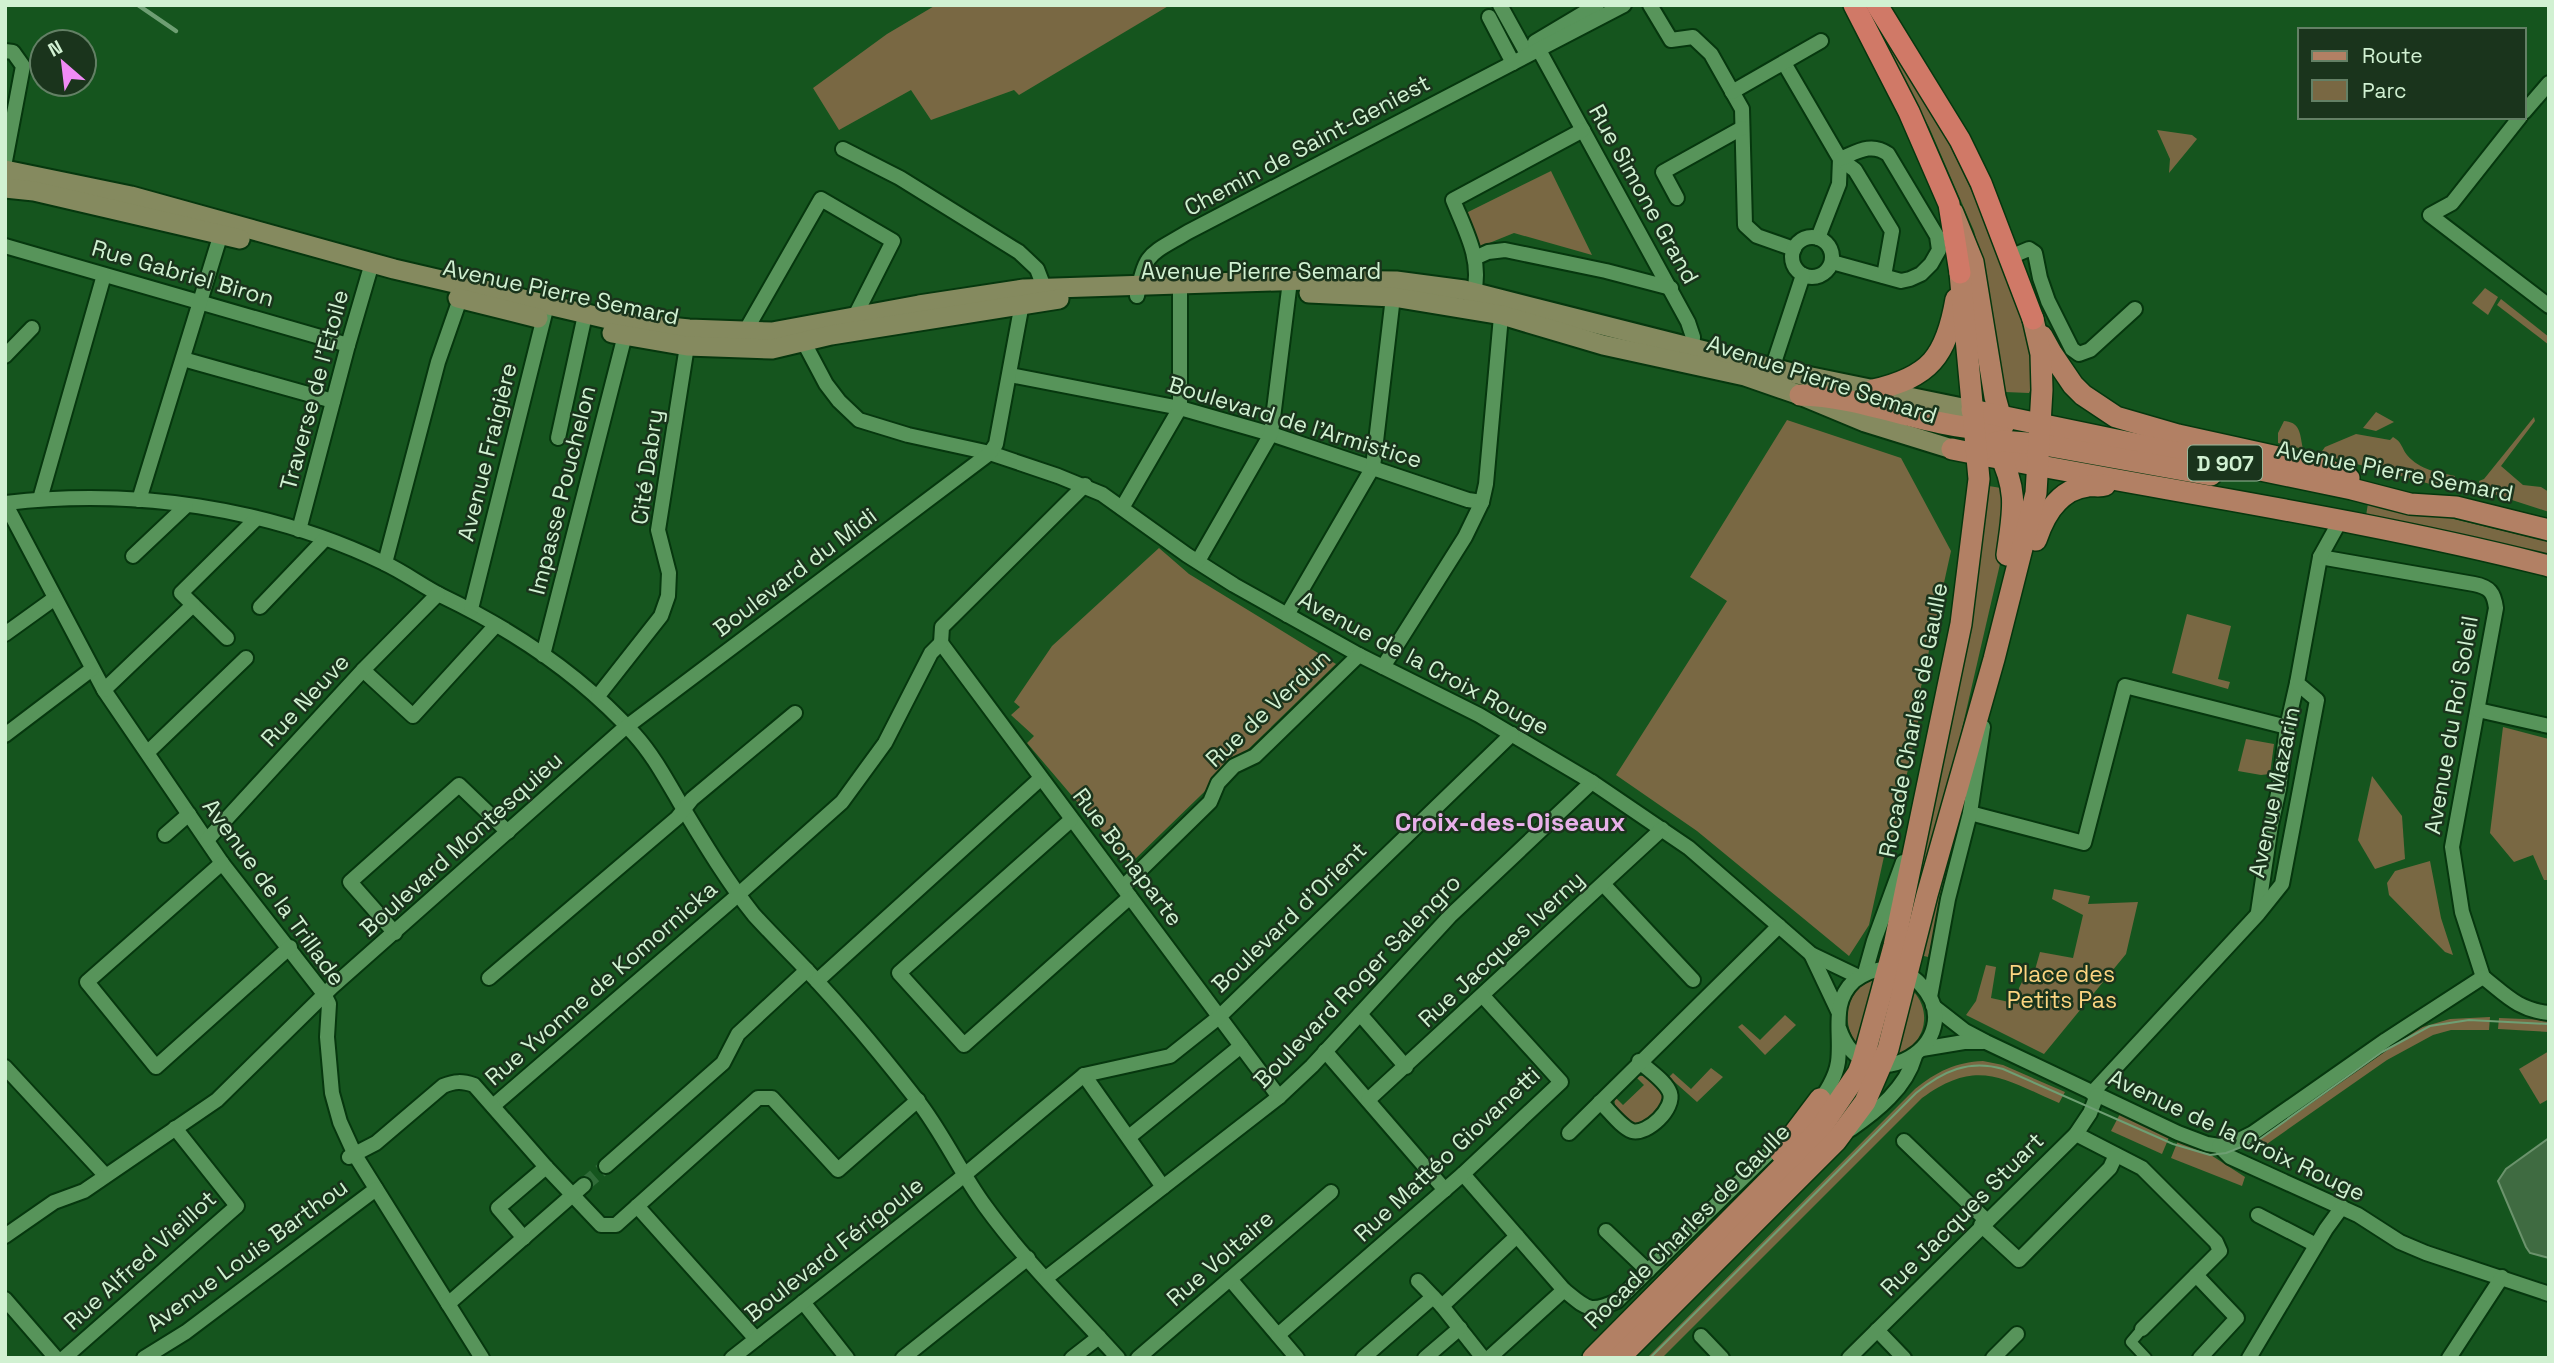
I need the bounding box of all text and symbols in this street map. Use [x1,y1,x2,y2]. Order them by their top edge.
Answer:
north arrow [28,28,98,98]
legend [2298,28,2526,119]
text: N [44,34,67,62]
text: Route [2362,42,2423,69]
street label: Chemin de Saint-Geniest [1179,67,1435,223]
text: Parc [2362,77,2407,104]
street label: Rue Simone Grand [1582,99,1706,289]
street label: Rue Gabriel Biron [88,233,278,313]
street label: Avenue Pierre Semard [440,252,682,332]
street label: Avenue Pierre Semard [1141,256,1381,286]
street label: Traverse de l'Etoile [273,286,355,494]
street label: Avenue Pierre Semard [1703,328,1941,430]
street label: Avenue Fraigière [450,360,524,544]
street label: Boulevard de l'Armistice [1164,369,1426,475]
street label: Impasse Pouchelon [522,382,602,598]
street label: Cité Dabry [624,407,670,527]
street label: Avenue Pierre Semard [2274,433,2516,509]
road number: D 907 [2188,446,2262,480]
street label: Boulevard du Midi [707,501,883,643]
street label: Rocade Charles de Gaulle [1872,580,1954,860]
street label: Avenue de la Croix Rouge [1293,584,1555,742]
street label: Avenue du Roi Soleil [2417,614,2485,836]
street label: Rue de Verdun [1199,642,1337,774]
street label: Rue Neuve [254,647,356,753]
street label: Avenue Mazarin [2241,704,2307,880]
street label: Boulevard Montesquieu [353,745,569,943]
street label: Rue Bonaparte [1066,782,1190,932]
street label: Avenue de la Trillade [196,792,352,992]
district label: Croix-des-Oiseaux [1395,805,1625,839]
street label: Boulevard d'Orient [1205,835,1373,999]
street label: Rue Jacques Iverny [1412,864,1590,1034]
street label: Boulevard Roger Salengro [1247,868,1467,1094]
street label: Rue Yvonne de Komornicka [479,874,723,1092]
park label: Place des Petits Pas [2007,959,2117,1015]
street label: Rue Mattéo Giovanetti [1347,1060,1547,1248]
street label: Avenue de la Croix Rouge [2104,1062,2370,1208]
street label: Rocade Charles de Gaulle [1578,1117,1796,1335]
street label: Rue Jacques Stuart [1874,1126,2050,1302]
street label: Boulevard Férigoule [738,1170,930,1328]
street label: Avenue Louis Barthou [140,1172,354,1338]
street label: Rue Alfred Vieillot [57,1184,223,1336]
street label: Rue Voltaire [1160,1203,1280,1313]

